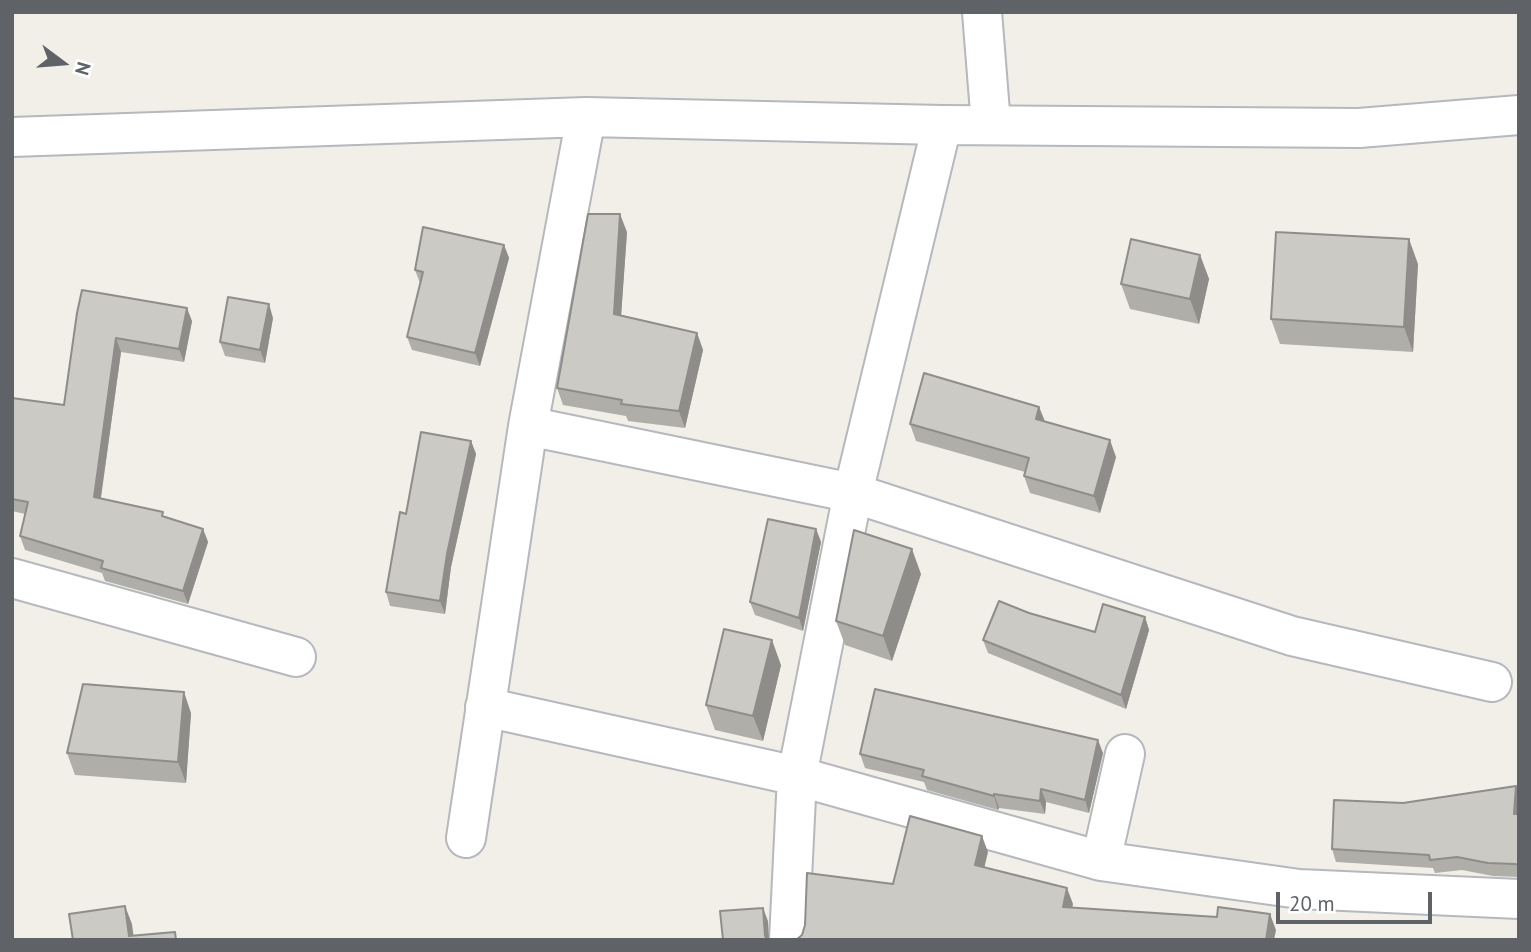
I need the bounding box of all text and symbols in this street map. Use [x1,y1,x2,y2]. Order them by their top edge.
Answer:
north arrow [28,28,98,98]
text: N [70,59,96,78]
scale bar [1279,878,1435,922]
text: 20 m [1289,890,1335,917]

